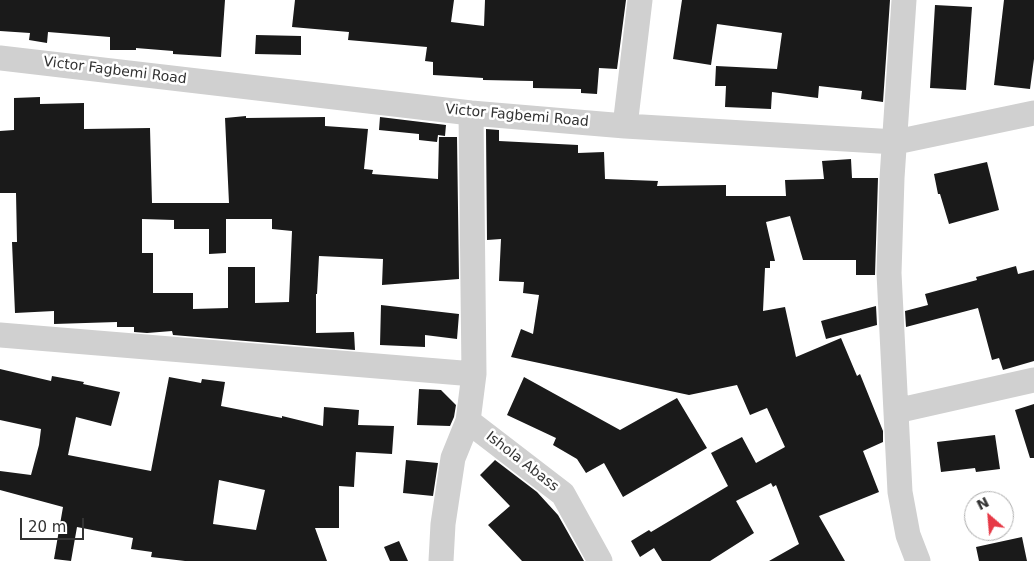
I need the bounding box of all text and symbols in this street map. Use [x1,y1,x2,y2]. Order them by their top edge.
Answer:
street label: Victor Fagbemi Road [43,54,187,88]
street label: Victor Fagbemi Road [445,101,589,131]
street label: Ishola Abass [482,428,562,496]
north arrow [964,491,1014,541]
text: N [974,494,991,513]
scale bar [22,508,86,540]
text: 20 m [28,518,66,536]

